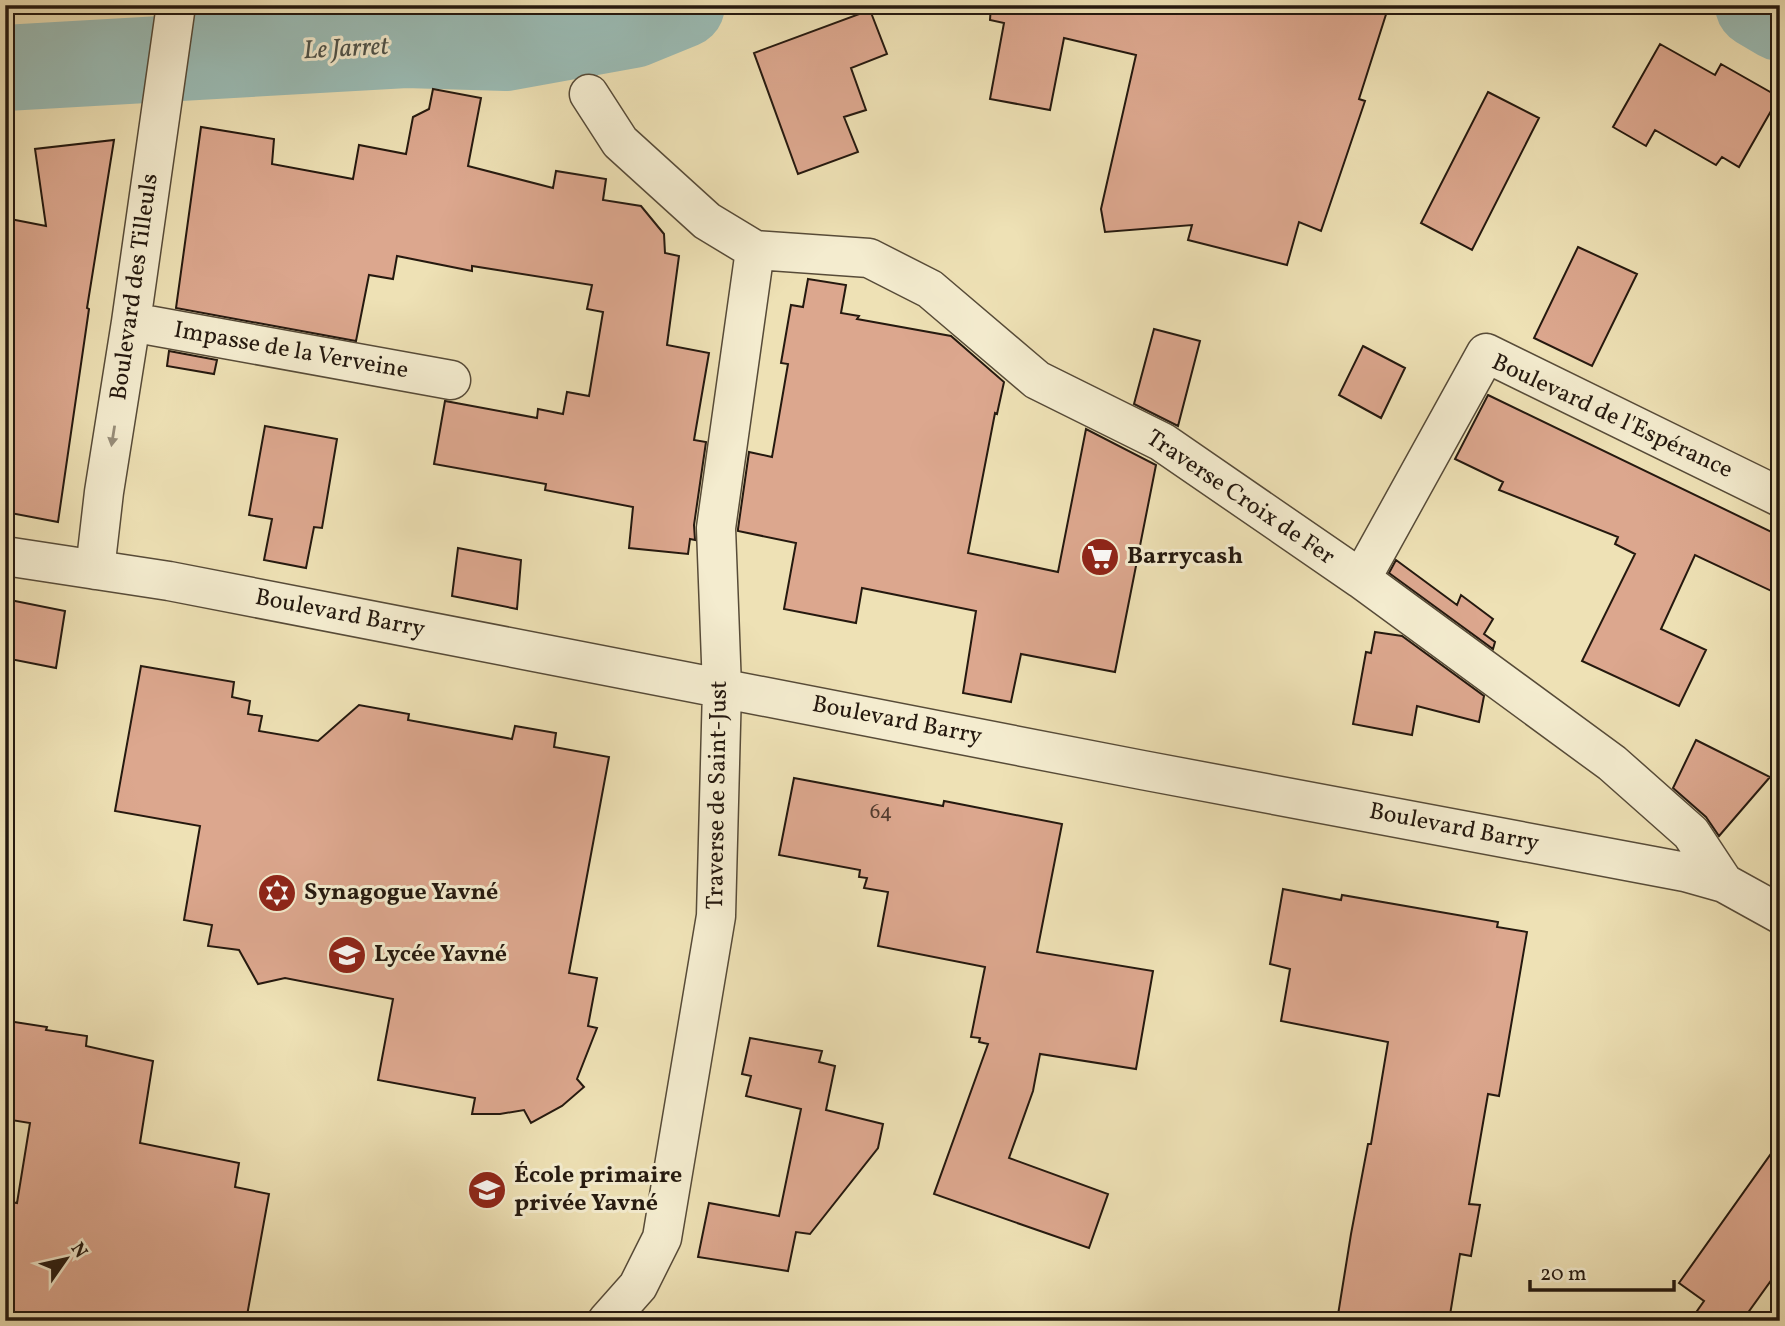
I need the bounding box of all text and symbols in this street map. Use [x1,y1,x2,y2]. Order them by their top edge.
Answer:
water label: Le Jarret [303,29,390,69]
street label: Boulevard des Tilleuls [102,171,168,403]
street label: Impasse de la Verveine [171,314,411,388]
street label: Boulevard de l'Espérance [1486,346,1738,488]
street label: Traverse Croix de Fer [1139,422,1341,574]
one-way arrow [107,426,118,448]
supermarket icon: Barrycash [1079,536,1121,578]
place label: Barrycash [1127,540,1243,574]
street label: Boulevard Barry [252,581,428,647]
street label: Traverse de Saint-Just [699,680,737,910]
street label: Boulevard Barry [809,688,985,754]
street label: Boulevard Barry [1366,795,1542,861]
house number: 64 [870,798,892,827]
synagogue icon: Synagogue Yavné [256,872,298,914]
place label: Synagogue Yavné [304,876,498,910]
school or university icon: Lycée Yavné [326,934,368,976]
place label: Lycée Yavné [374,938,507,972]
place label: École primaire privée Yavné [514,1159,682,1221]
school or university icon: École primaire privée Yavné [466,1169,508,1211]
north arrow [32,1224,102,1294]
text: N [64,1238,93,1264]
scale bar [1530,1249,1673,1293]
text: 20 m [1540,1260,1586,1289]

